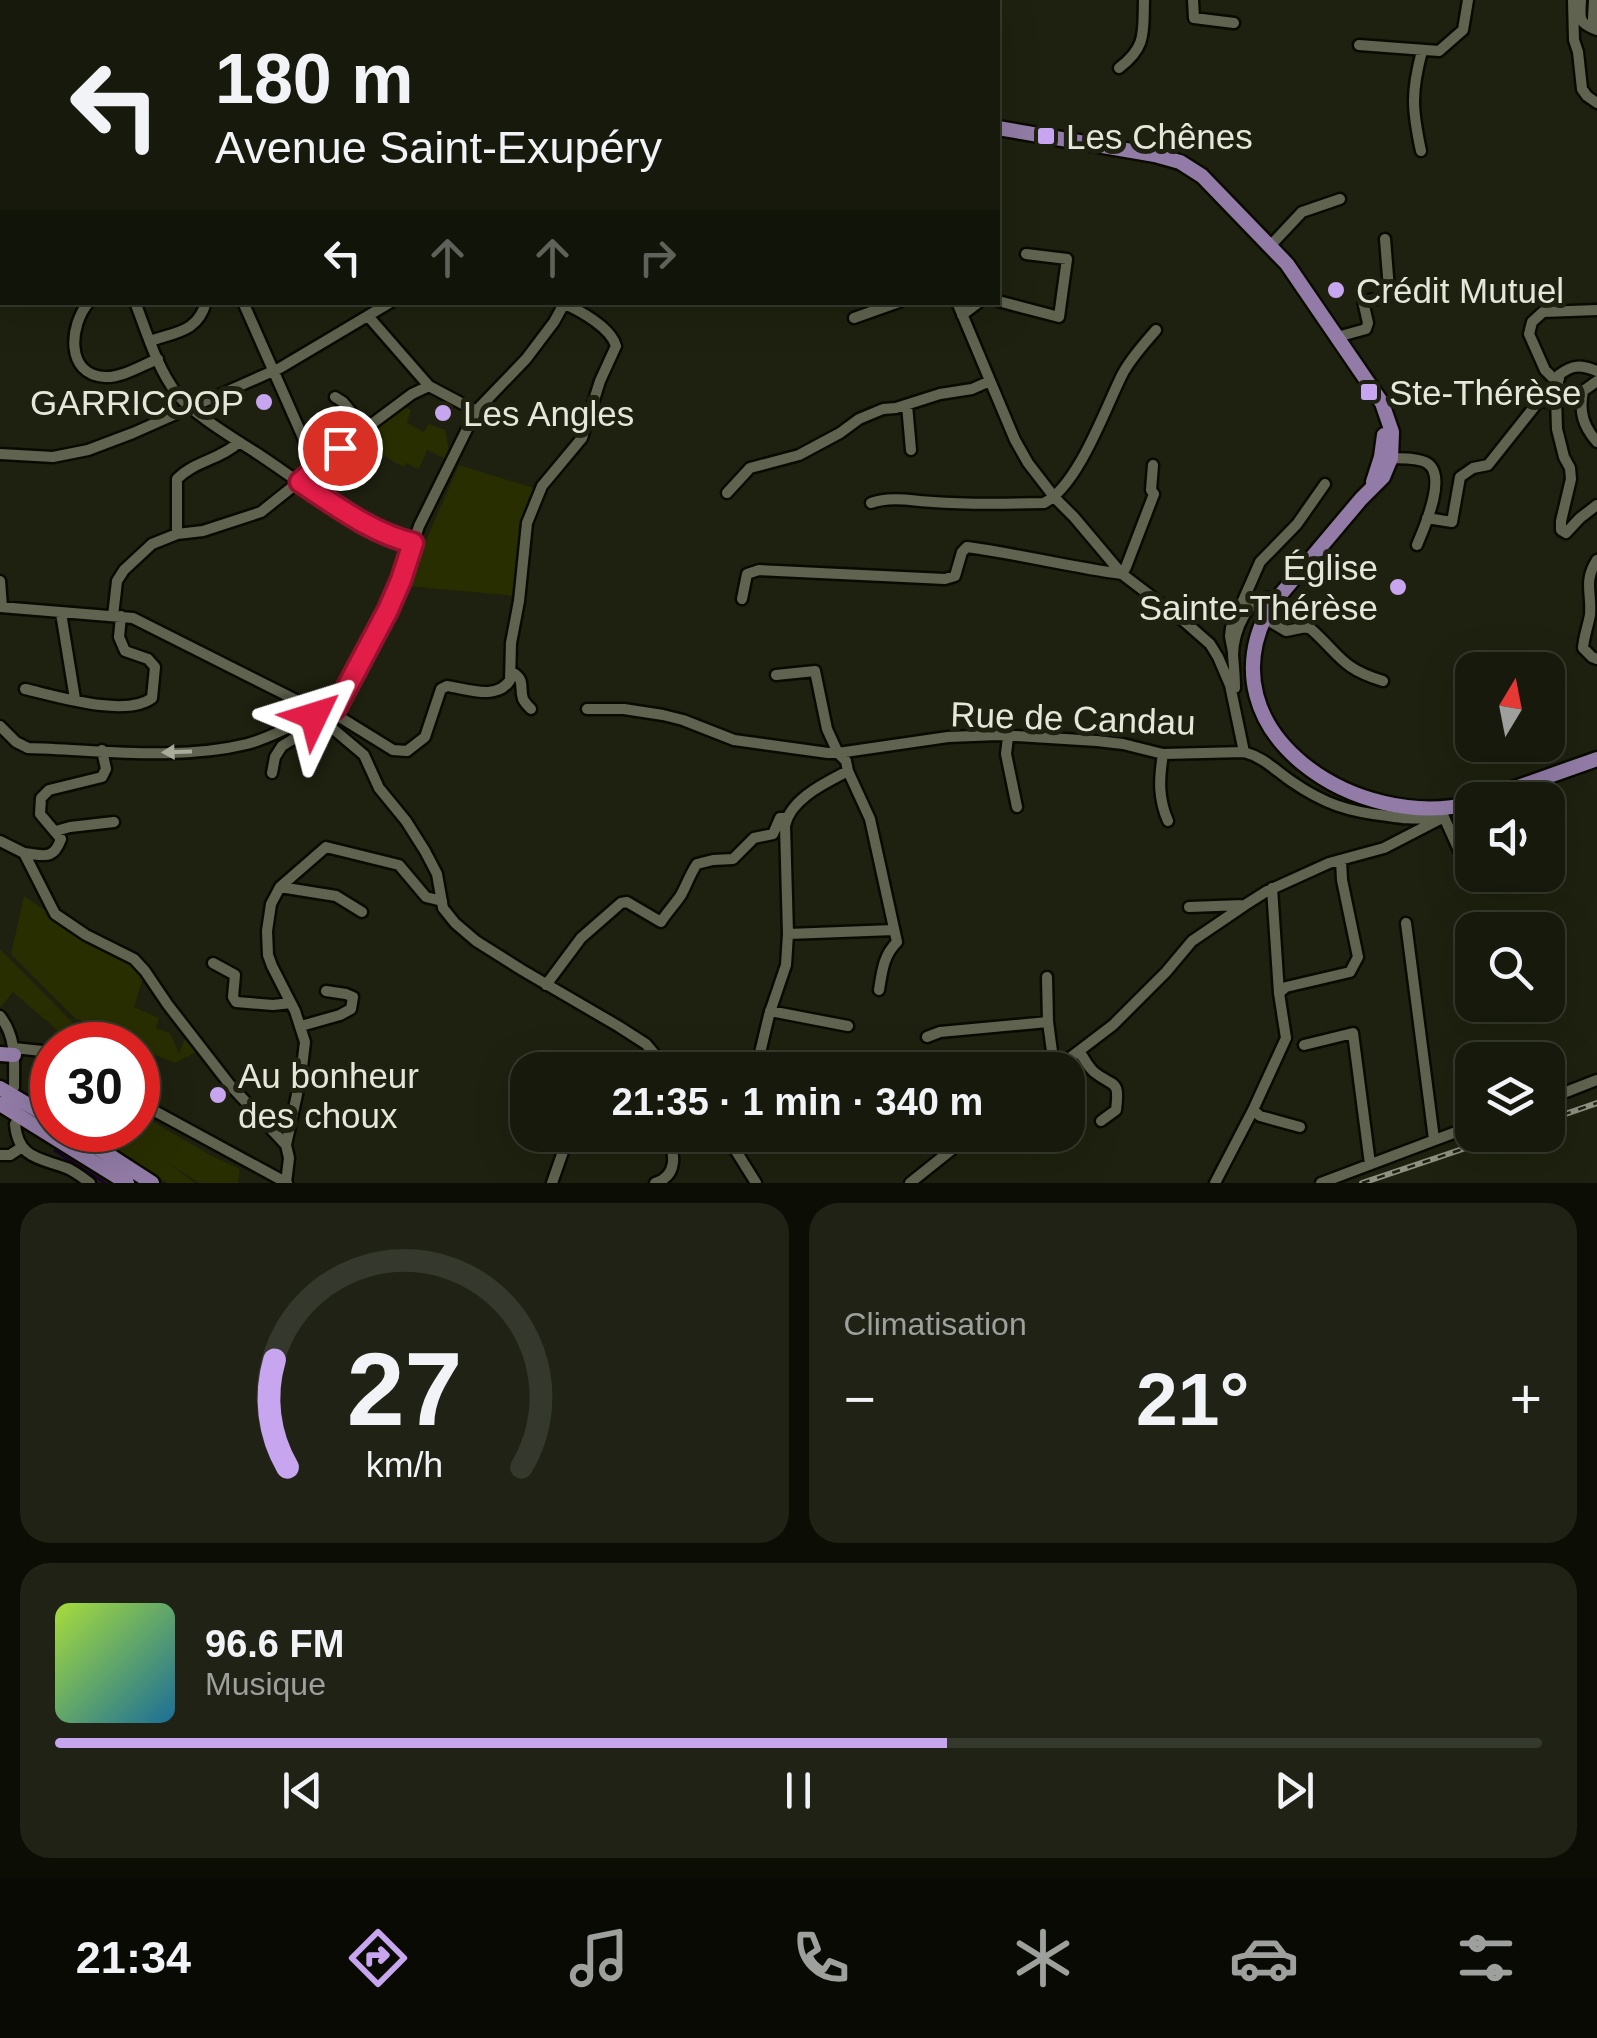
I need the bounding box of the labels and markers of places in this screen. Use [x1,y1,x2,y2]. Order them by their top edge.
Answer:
place label: Les Chênes [1066,117,1253,156]
marker: Les Chênes [1035,125,1057,147]
place label: Crédit Mutuel [1356,271,1564,310]
marker: Crédit Mutuel [1325,279,1347,301]
place label: Ste-Thérèse [1389,373,1582,412]
marker: Ste-Thérèse [1358,381,1380,403]
place label: GARRICOOP [30,383,244,422]
marker: GARRICOOP [253,391,275,413]
place label: Les Angles [463,394,634,433]
marker: Les Angles [432,402,454,424]
pin [298,406,383,491]
place label: Église Sainte-Thérèse [1139,548,1378,627]
marker: Église Sainte-Thérèse [1387,576,1409,598]
place label: Au bonheur des choux [238,1056,419,1135]
marker: Au bonheur des choux [207,1084,229,1106]

